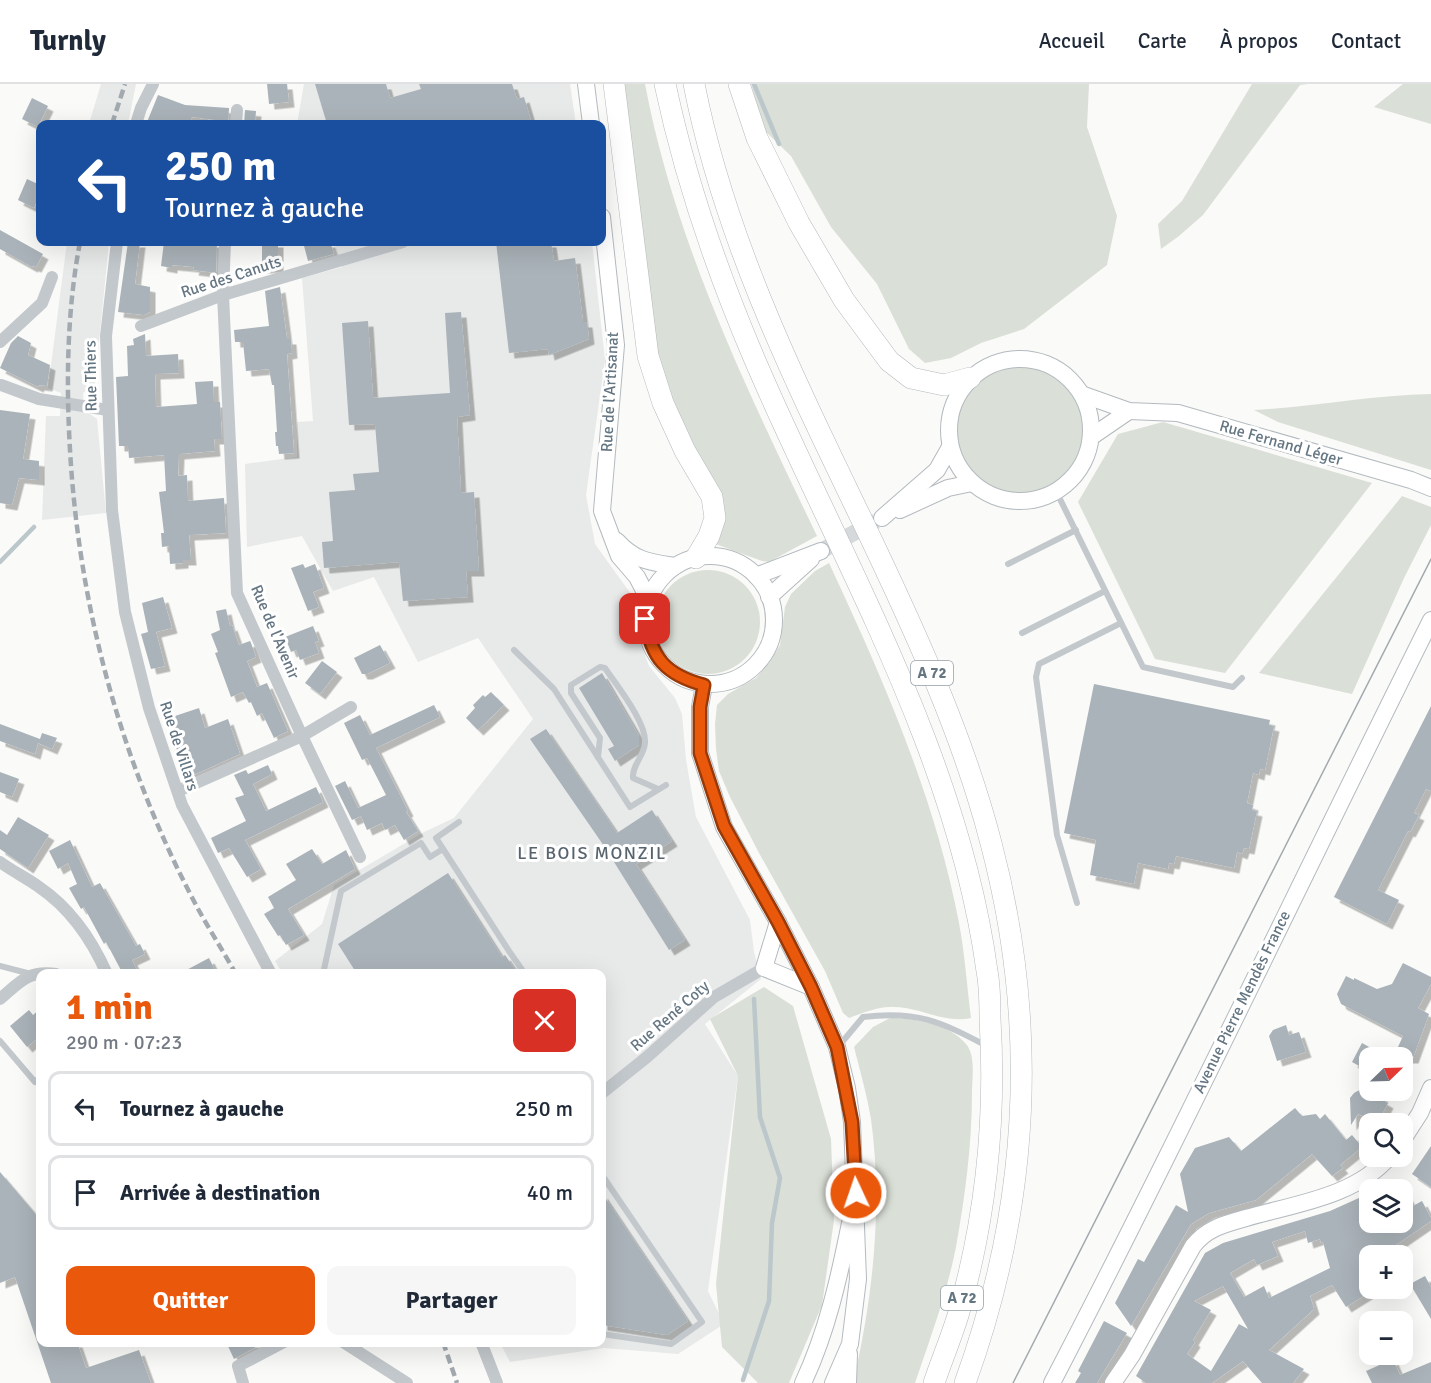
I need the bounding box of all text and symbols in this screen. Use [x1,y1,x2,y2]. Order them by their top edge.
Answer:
text: Turnly [30,24,106,58]
text: Accueil [1039,28,1105,54]
text: Carte [1138,28,1187,54]
text: À propos [1220,28,1298,54]
text: Contact [1331,28,1401,54]
text: 250 m [165,141,276,192]
icon: left [66,144,144,222]
text: Tournez à gauche [165,192,364,225]
street label: Rue des Canuts [178,251,284,303]
street label: Rue de l'Artisanat [597,331,623,453]
street label: Rue Thiers [80,340,102,412]
street label: Rue Fernand Léger [1217,416,1345,470]
street label: Rue de l'Avenir [246,582,304,682]
pin [619,593,670,644]
icon: arrive [628,602,661,635]
road number: A 72 [911,661,953,685]
street label: Rue de Villars [155,699,203,793]
district label: LE BOIS MONZIL [517,842,667,864]
street label: Avenue Pierre Mendès France [1189,907,1295,1097]
street label: Rue René Coty [626,976,714,1056]
text: 1 min [66,985,153,1030]
button: close [513,989,576,1052]
text: 290 m · 07:23 [66,1030,182,1055]
north arrow [1359,1047,1413,1101]
map controls [1359,1047,1413,1365]
icon: left [69,1092,102,1125]
text: Tournez à gauche [120,1095,284,1122]
text: 250 m [515,1095,573,1122]
button: search [1359,1113,1413,1167]
position arrow [824,1161,888,1225]
icon: arrive [69,1176,102,1209]
text: Arrivée à destination [120,1179,320,1206]
text: 40 m [527,1179,573,1206]
button: layers [1359,1179,1413,1233]
button: + [1359,1245,1413,1299]
button: Quitter [66,1266,315,1335]
button: Partager [327,1266,576,1335]
road number: A 72 [941,1286,983,1310]
button: − [1359,1311,1413,1365]

